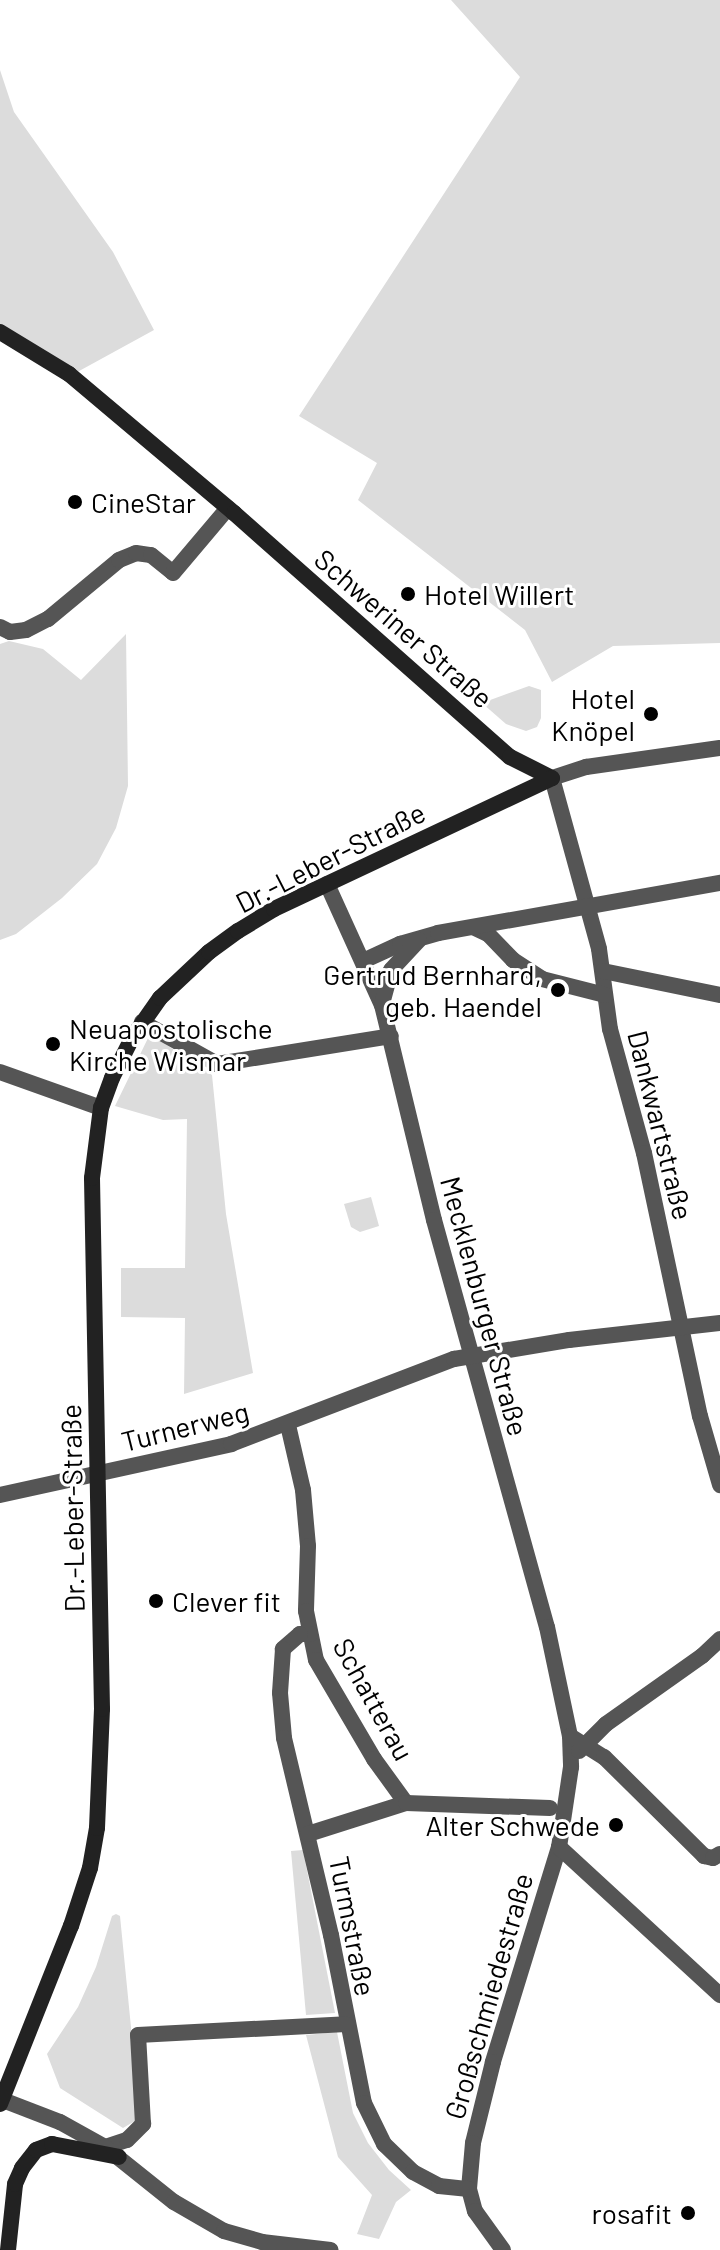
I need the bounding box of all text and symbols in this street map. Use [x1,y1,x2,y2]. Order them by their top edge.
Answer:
place label: CineStar [91,485,196,519]
marker: CineStar [66,493,84,511]
street label: Schweriner Straße [308,542,500,714]
place label: Hotel Willert [424,577,574,611]
marker: Hotel Willert [399,585,417,603]
place label: Hotel Knöpel [551,681,635,747]
marker: Hotel Knöpel [642,705,660,723]
street label: Dr.-Leber-Straße [230,795,430,919]
place label: Gertrud Bernhard, geb. Haendel [323,957,542,1023]
marker: Gertrud Bernhard, geb. Haendel [549,981,567,999]
place label: Neuapostolische Kirche Wismar [69,1011,273,1077]
street label: Dankwartstraße [621,1027,701,1223]
marker: Neuapostolische Kirche Wismar [44,1035,62,1053]
street label: Mecklenburger Straße [434,1173,536,1439]
street label: Turnerweg [118,1394,252,1458]
street label: Dr.-Leber-Straße [53,1404,91,1612]
place label: Clever fit [172,1584,281,1618]
marker: Clever fit [147,1592,165,1610]
street label: Schatterau [327,1632,421,1766]
place label: Alter Schwede [425,1808,600,1842]
marker: Alter Schwede [607,1816,625,1834]
street label: Turmstraße [323,1853,383,1999]
street label: Großschmiedestraße [437,1869,539,2123]
place label: rosafit [592,2196,672,2230]
marker: rosafit [679,2204,697,2222]

